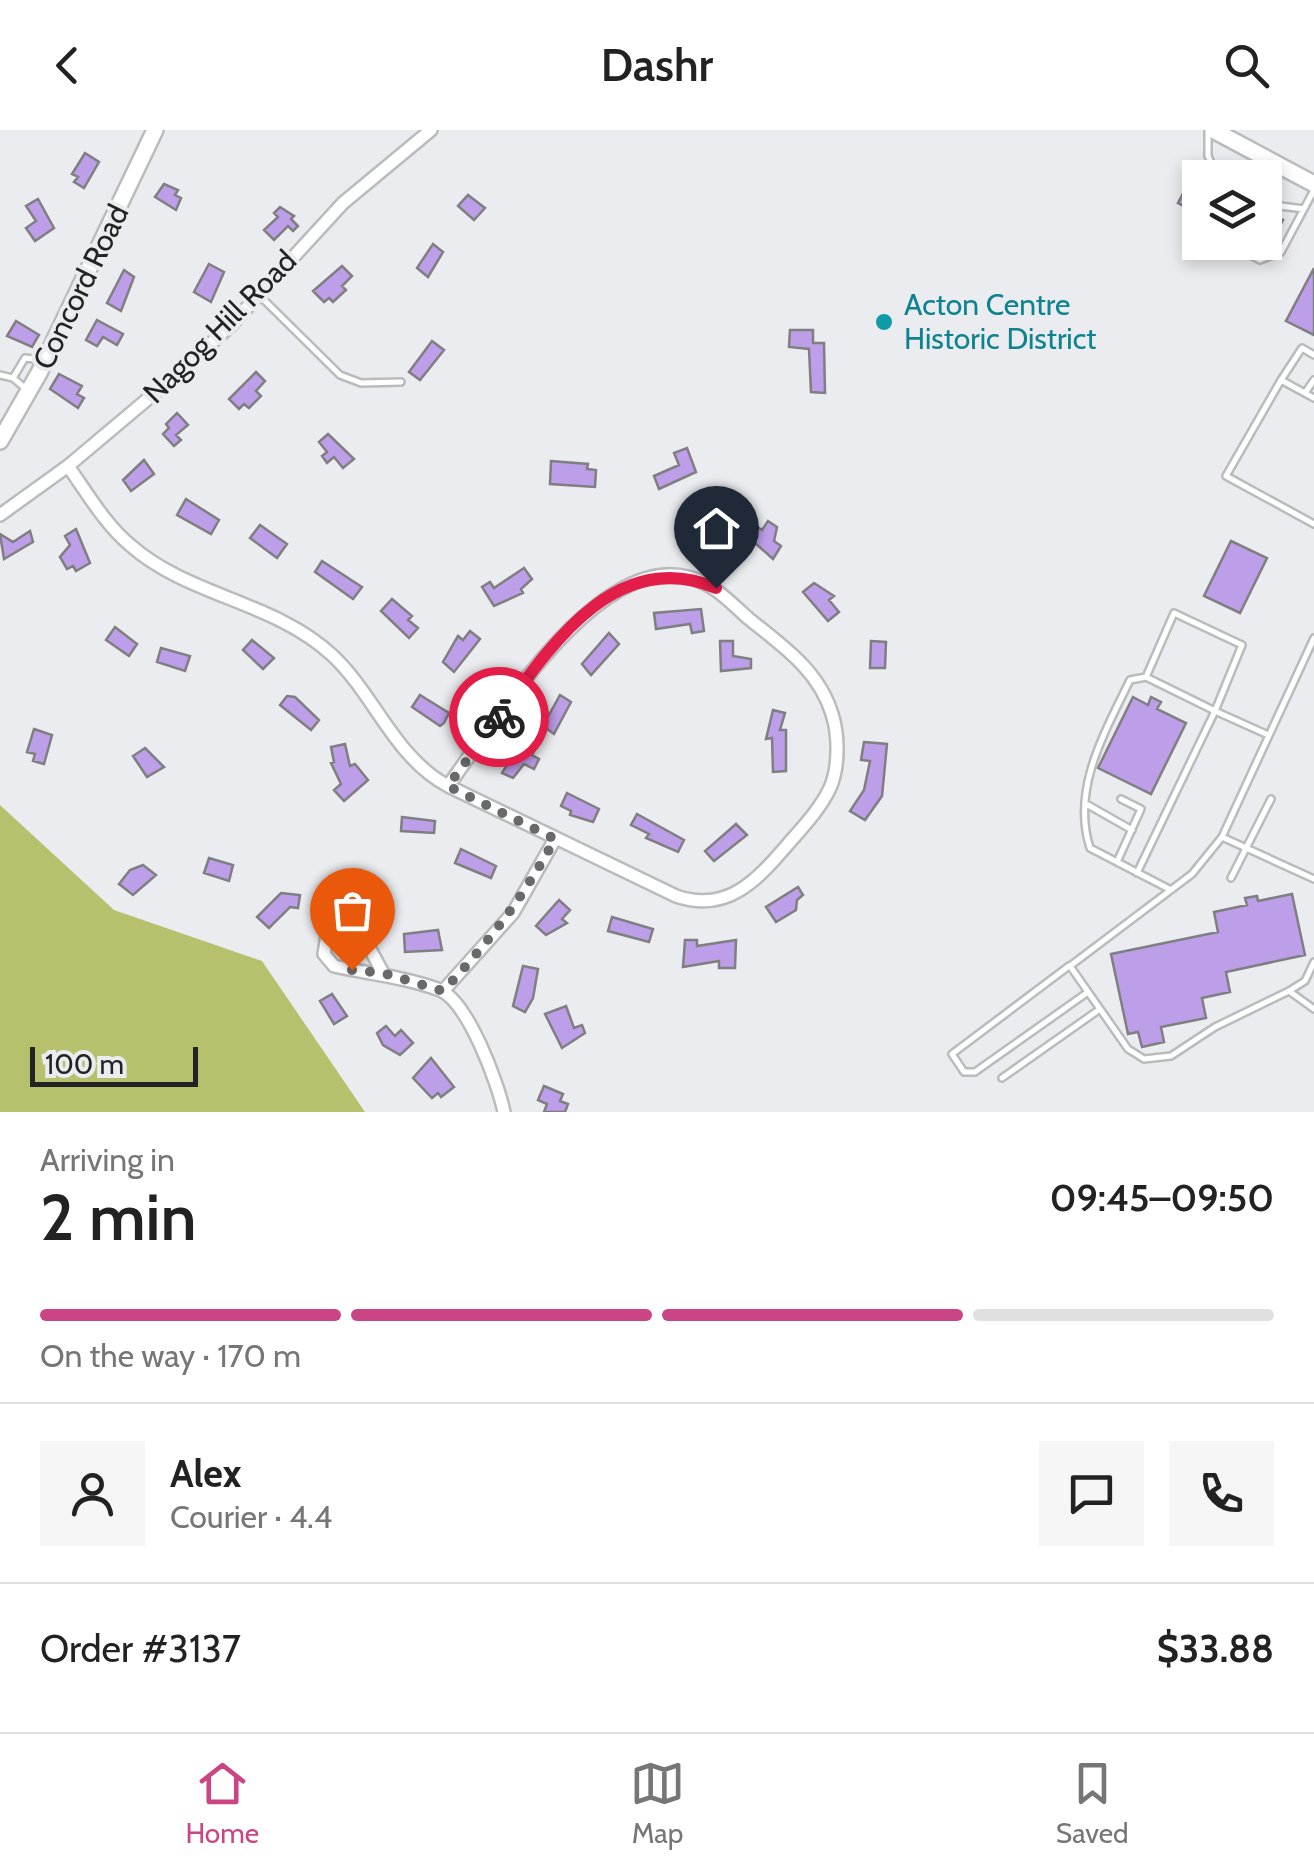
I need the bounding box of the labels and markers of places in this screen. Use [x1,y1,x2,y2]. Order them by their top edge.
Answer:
place label: Acton Centre Historic District [904,286,1096,357]
marker: Acton Centre Historic District [873,311,895,333]
pin [674,486,759,589]
pin [310,868,395,971]

